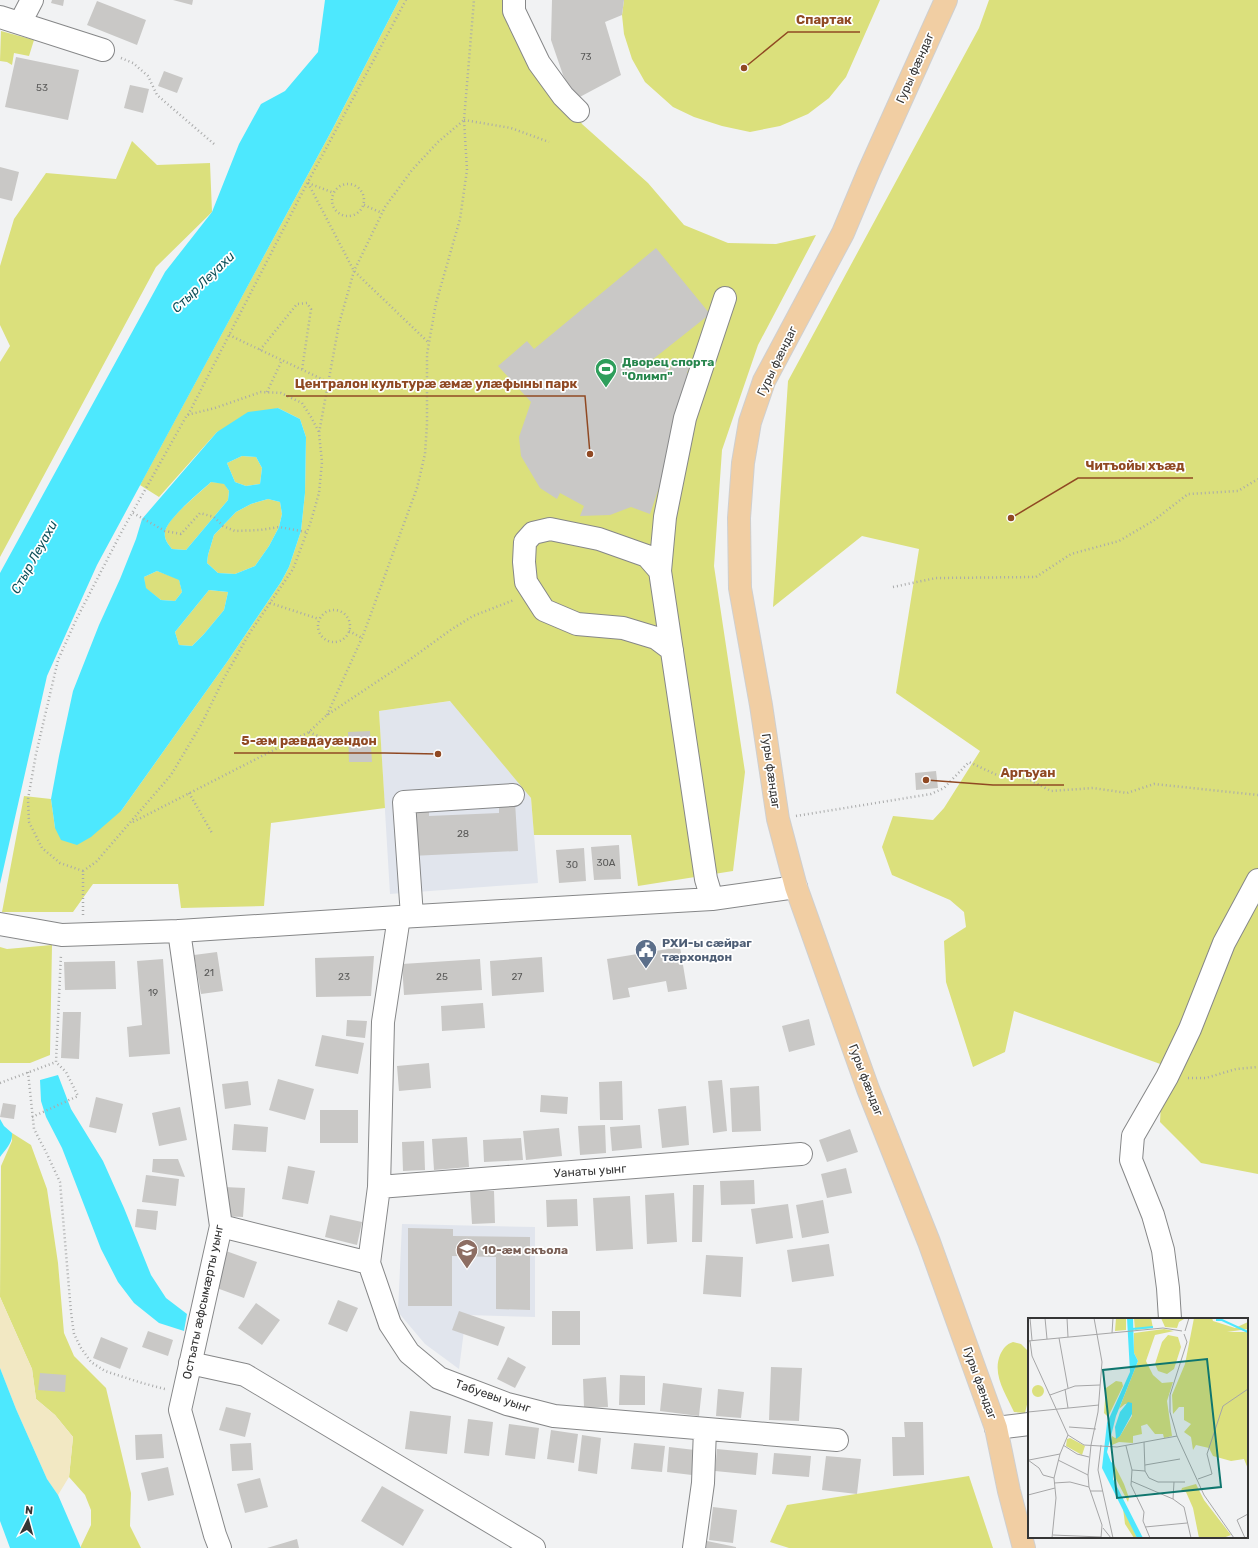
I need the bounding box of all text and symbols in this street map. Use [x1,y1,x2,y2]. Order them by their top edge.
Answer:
callout: Спартак [788,7,860,32]
text: Спартак [796,12,852,27]
street label: Гуры фӕндаг [893,30,937,106]
house number: 73 [580,51,592,63]
house number: 53 [36,82,48,94]
water label: Стыр Леуахи [169,248,238,316]
street label: Гуры фӕндаг [754,323,800,398]
place label: Дворец спорта "Олимп" [622,355,714,383]
sports icon: Дворец спорта "Олимп" [593,356,619,389]
callout: Централон культурæ æмæ улæфыны парк [286,371,585,396]
text: Централон культурæ æмæ улæфыны парк [295,376,577,391]
callout: Читъойы хъæд [1078,453,1193,478]
text: Читъойы хъæд [1085,458,1185,473]
water label: Стыр Леуахи [8,518,60,596]
callout: 5-æм рӕвдауӕндон [234,728,385,753]
street label: Гуры фӕндаг [759,732,783,810]
text: 5-æм рӕвдауӕндон [241,733,377,748]
callout: Аргъуан [993,760,1064,785]
text: Аргъуан [1000,765,1056,780]
house number: 28 [457,828,469,840]
house number: 30А [596,857,616,869]
house number: 30 [566,859,578,871]
place label: РХИ-ы сæйраг тæрхондон [662,936,752,964]
public building icon: РХИ-ы сæйраг тæрхондон [633,937,659,970]
house number: 21 [204,967,214,979]
house number: 23 [338,971,350,983]
house number: 25 [436,971,448,983]
house number: 27 [512,971,523,983]
house number: 19 [148,987,158,999]
street label: Гуры фӕндаг [846,1042,886,1119]
street label: Уанаты уынг [553,1161,628,1181]
street label: Остъаты æфсымæрты уынг [180,1223,226,1380]
school or university icon: 10-æм скъола [454,1237,480,1270]
place label: 10-æм скъола [482,1243,568,1257]
inset map [1028,1318,1248,1538]
street label: Гуры фӕндаг [960,1345,1000,1422]
street label: Табуевы уынг [453,1376,534,1416]
north arrow [8,1500,48,1540]
text: N [24,1504,34,1517]

